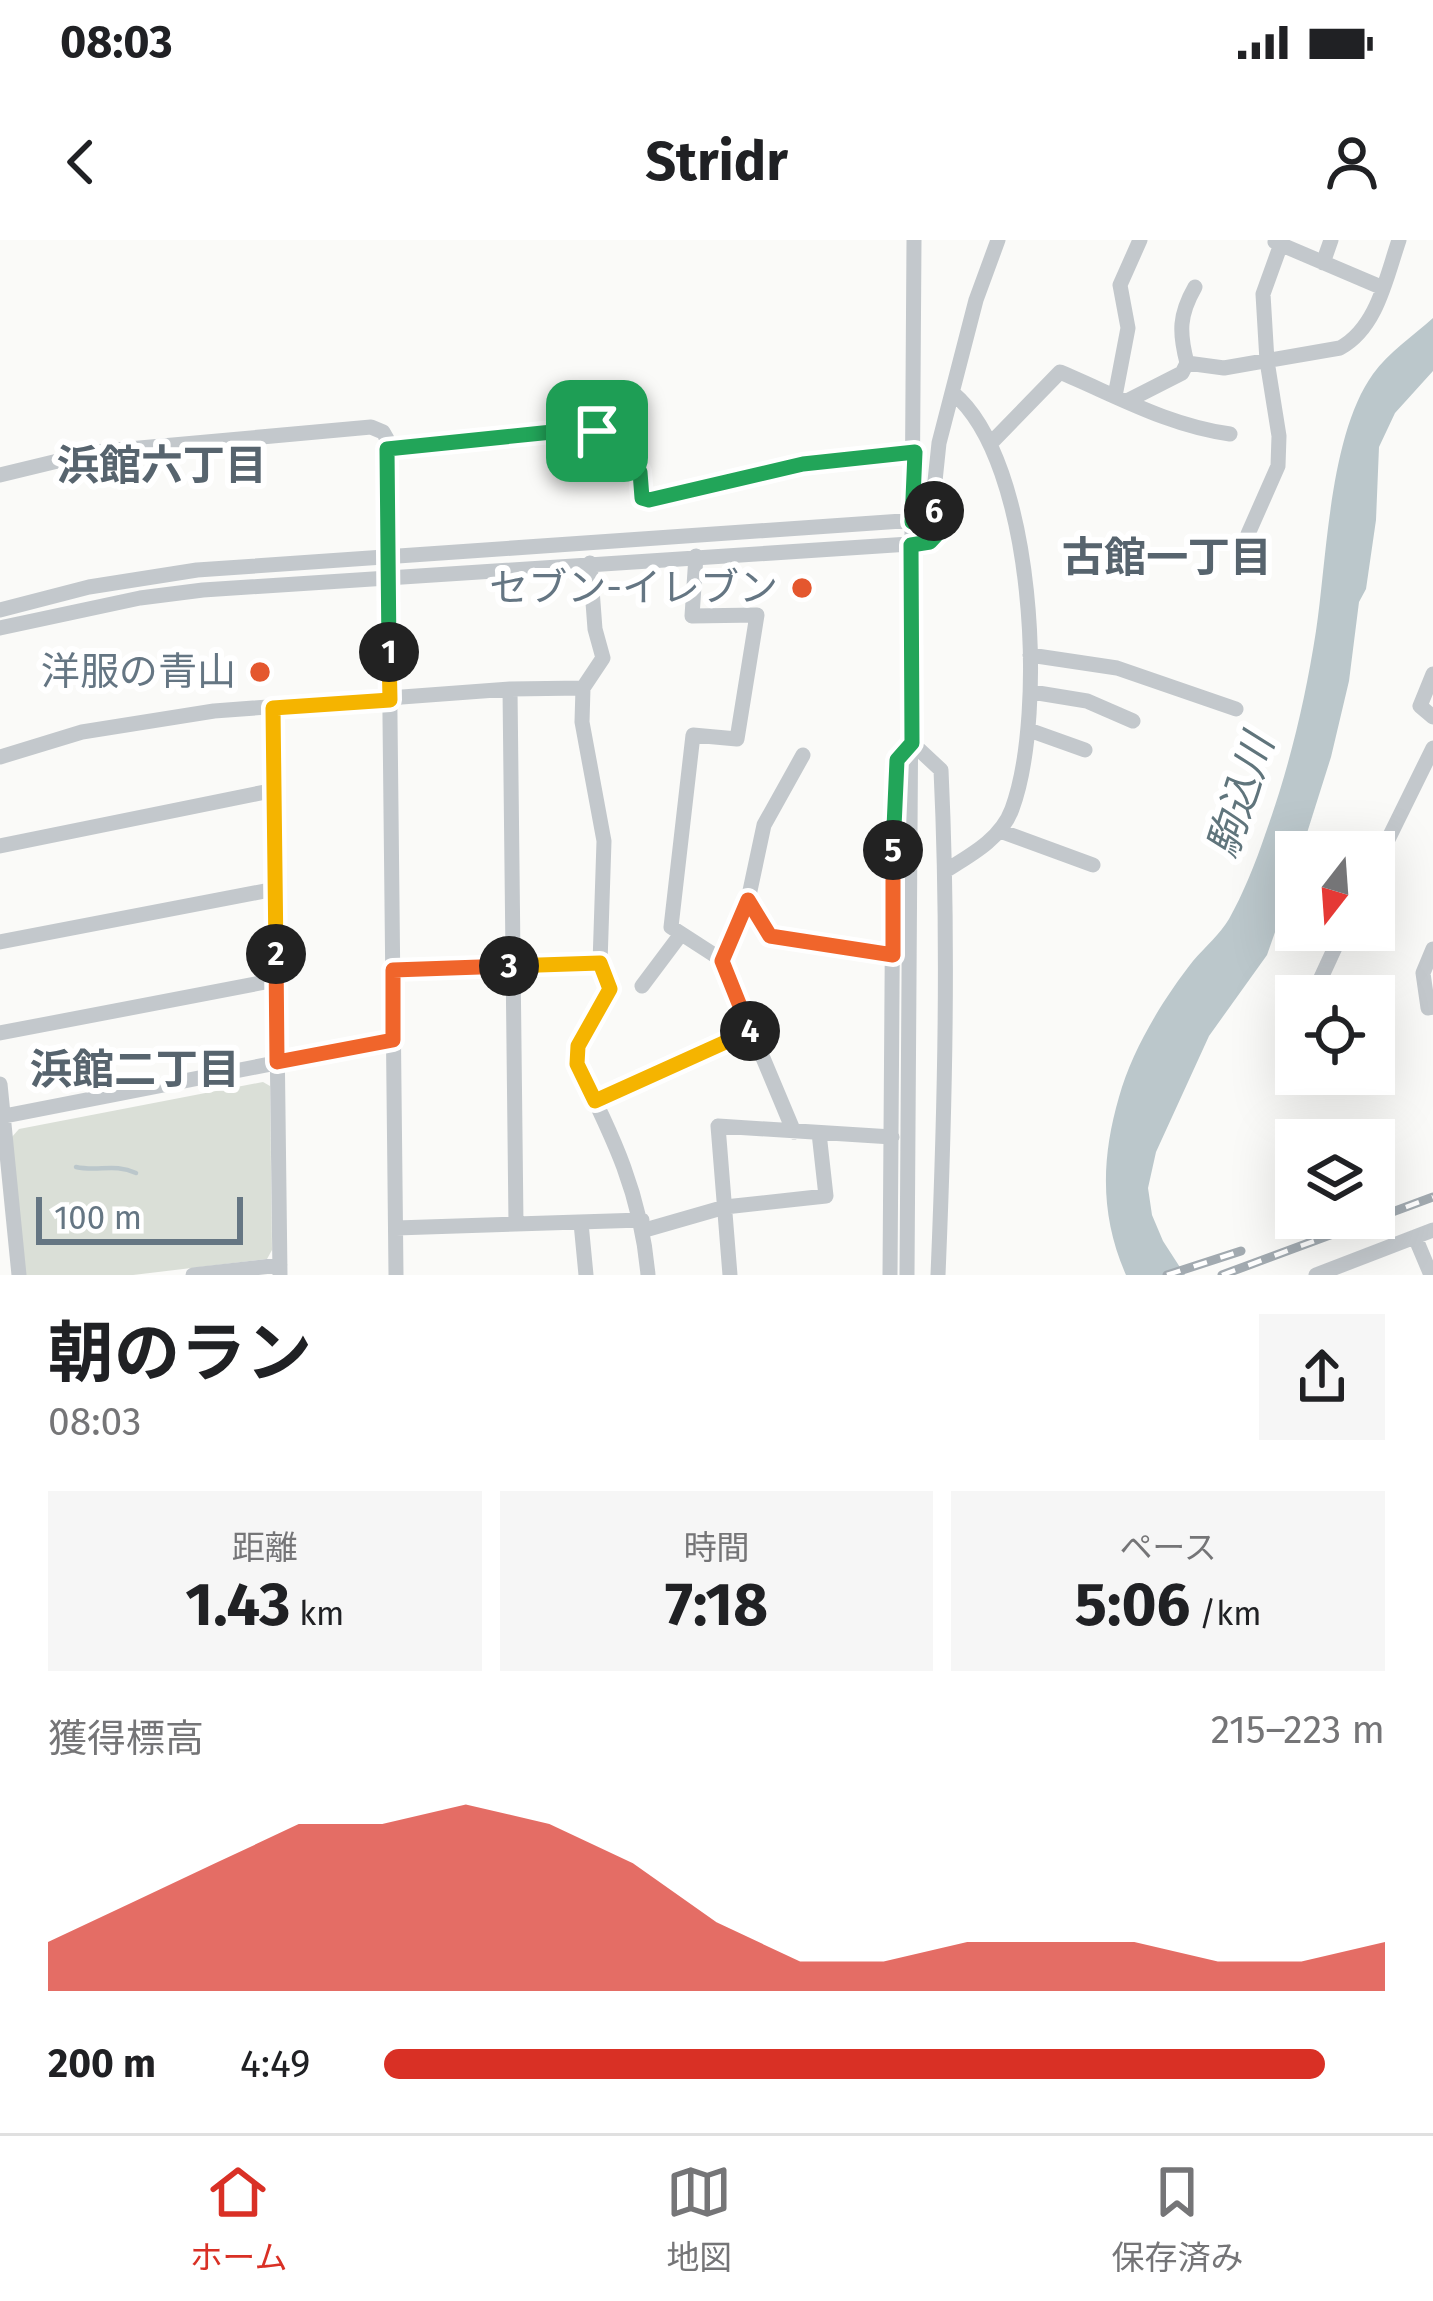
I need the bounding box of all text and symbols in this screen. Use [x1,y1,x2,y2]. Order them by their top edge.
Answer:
text: 08:03 [60,15,173,69]
icon: back [48,129,114,195]
icon: person [1319,129,1385,195]
text: Stridr [645,130,788,194]
pin [546,380,648,482]
icon: arrive [564,398,630,464]
district label: 浜館六丁目 [57,441,267,491]
pin: 6 [904,481,964,541]
text: 6 [925,491,943,531]
district label: 古館一丁目 [1062,533,1272,583]
place label: セブン-イレブン [489,565,778,611]
marker: セブン-イレブン [789,575,815,601]
pin: 1 [359,622,419,682]
text: 1 [381,632,397,672]
place label: 洋服の青山 [41,649,236,695]
marker: 洋服の青山 [247,659,273,685]
water label: 駒込川 [1198,725,1285,864]
pin: 5 [863,820,923,880]
text: 5 [884,830,902,870]
north arrow [1275,831,1395,951]
map controls [1275,831,1395,1239]
pin: 2 [246,924,306,984]
text: 2 [267,934,285,974]
pin: 3 [479,936,539,996]
text: 3 [500,946,518,986]
button: locate [1275,975,1395,1095]
pin: 4 [720,1001,780,1061]
text: 4 [741,1011,759,1051]
district label: 浜館二丁目 [30,1045,240,1095]
button: layers [1275,1119,1395,1239]
scale bar [36,1191,243,1244]
text: 100 m [54,1198,142,1238]
text: 朝のラン [48,1314,312,1393]
button: share [1259,1314,1385,1440]
text: 08:03 [48,1399,141,1445]
text: 距離 [232,1528,298,1568]
text: 時間 [683,1528,749,1568]
text: ペース [1119,1528,1217,1568]
text: 1.43 [185,1569,290,1641]
text: 7:18 [665,1569,768,1641]
text: 5:06 [1075,1569,1190,1641]
text: km [290,1594,344,1634]
text: /km [1190,1594,1261,1634]
text: 215–223 m [1211,1707,1385,1753]
text: 獲得標高 [48,1716,204,1762]
text: 200 m [48,2041,156,2087]
text: 4:49 [240,2041,310,2087]
tab: ホーム [189,2159,288,2279]
tab: 地図 [666,2159,732,2279]
tab: 保存済み [1111,2159,1243,2279]

